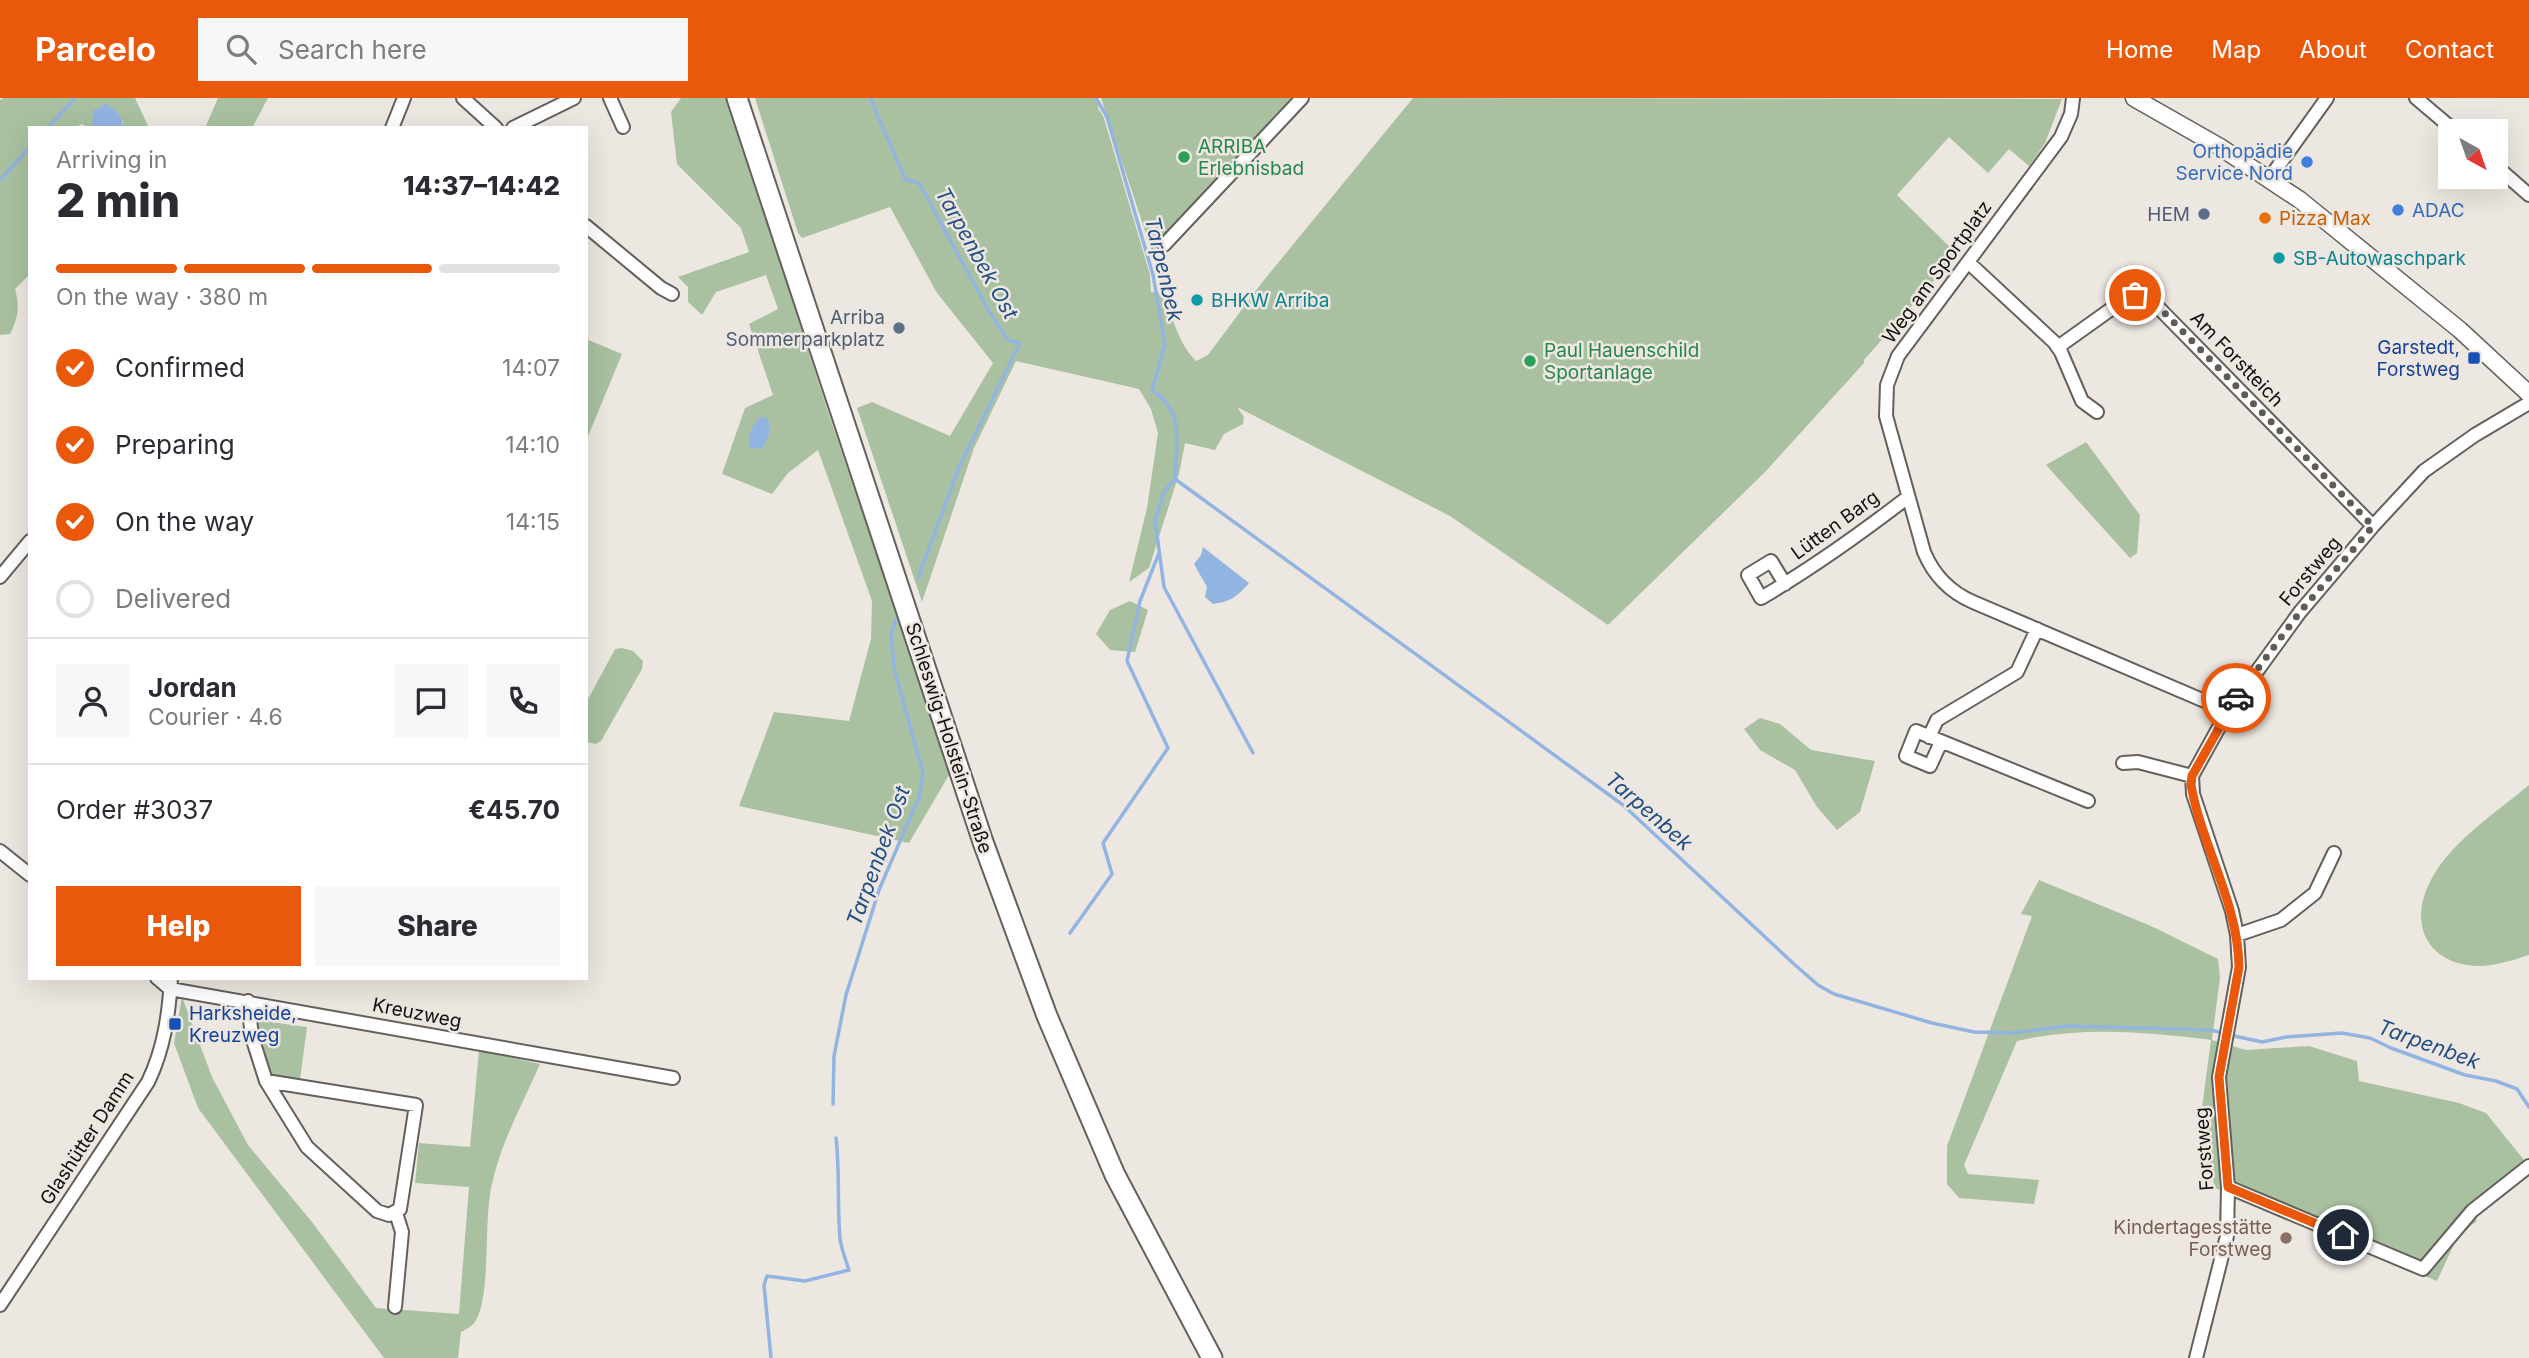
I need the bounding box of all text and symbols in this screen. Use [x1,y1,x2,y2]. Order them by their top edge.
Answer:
search box [198,18,688,81]
text: Parcelo [35,29,156,69]
icon: search [222,30,260,68]
text: Search here [278,34,427,65]
text: Home [2106,35,2173,64]
text: Map [2211,35,2261,64]
text: About [2299,35,2367,64]
text: Contact [2405,35,2494,64]
north arrow [2438,119,2508,189]
map controls [2438,119,2508,189]
place label: ARRIBA Erlebnisbad [1198,135,1304,180]
place label: Orthopädie Service Nord [2176,140,2293,185]
text: Arriving in [56,146,167,174]
marker: ARRIBA Erlebnisbad [1176,149,1192,165]
marker: Orthopädie Service Nord [2299,154,2315,170]
text: 14:37–14:42 [403,170,560,201]
text: 2 min [56,172,180,228]
water label: Tarpenbek Ost [930,183,1024,324]
street label: Weg am Sportplatz [1877,196,1997,348]
place label: ADAC [2412,199,2465,222]
marker: ADAC [2390,202,2406,218]
place label: HEM [2147,203,2190,226]
marker: HEM [2196,206,2212,222]
place label: Pizza Max [2279,207,2371,230]
marker: Pizza Max [2257,210,2273,226]
water label: Tarpenbek [1140,214,1188,324]
place label: SB-Autowaschpark [2293,247,2466,270]
marker: SB-Autowaschpark [2271,250,2287,266]
pin [2105,265,2165,325]
icon: bag [2116,276,2154,314]
text: On the way · 380 m [56,283,268,311]
place label: BHKW Arriba [1211,289,1329,312]
marker: BHKW Arriba [1189,292,1205,308]
place label: Arriba Sommerparkplatz [726,306,885,351]
street label: Am Forstteich [2186,307,2288,411]
marker: Arriba Sommerparkplatz [891,320,907,336]
place label: Garstedt, Forstweg [2377,336,2460,381]
place label: Paul Hauenschild Sportanlage [1544,339,1699,384]
icon: check [56,349,94,387]
marker: Garstedt, Forstweg [2466,350,2482,366]
text: Confirmed [115,352,245,383]
marker: Paul Hauenschild Sportanlage [1522,353,1538,369]
text: 14:07 [502,354,560,382]
icon: check [56,426,94,464]
text: Preparing [115,429,235,460]
text: 14:10 [505,431,560,459]
street label: Lütten Barg [1787,485,1883,565]
icon: check [56,503,94,541]
text: On the way [115,506,254,537]
text: 14:15 [506,508,560,536]
street label: Forstweg [2274,532,2346,610]
text: Delivered [115,583,231,614]
street label: Schleswig-Holstein-Straße [901,620,997,856]
courier [2201,663,2271,733]
button: person [56,664,130,738]
button: chat [394,664,468,738]
button: phone [486,664,560,738]
text: Jordan [148,672,237,703]
icon: car [2217,679,2255,717]
text: Courier · 4.6 [148,703,283,731]
water label: Tarpenbek [1600,766,1698,856]
water label: Tarpenbek Ost [841,782,915,929]
text: Order #3037 [56,794,213,825]
text: €45.70 [468,794,560,825]
button: Help [56,886,301,966]
button: Share [315,886,560,966]
street label: Kreuzweg [370,993,464,1033]
place label: Harksheide, Kreuzweg [189,1002,297,1047]
water label: Tarpenbek [2374,1014,2484,1074]
marker: Harksheide, Kreuzweg [167,1016,183,1032]
street label: Glashütter Damm [35,1067,139,1209]
street label: Forstweg [2190,1107,2218,1191]
pin [2313,1205,2373,1265]
place label: Kindertagesstätte Forstweg [2113,1216,2272,1261]
icon: home [2324,1216,2362,1254]
marker: Kindertagesstätte Forstweg [2278,1230,2294,1246]

